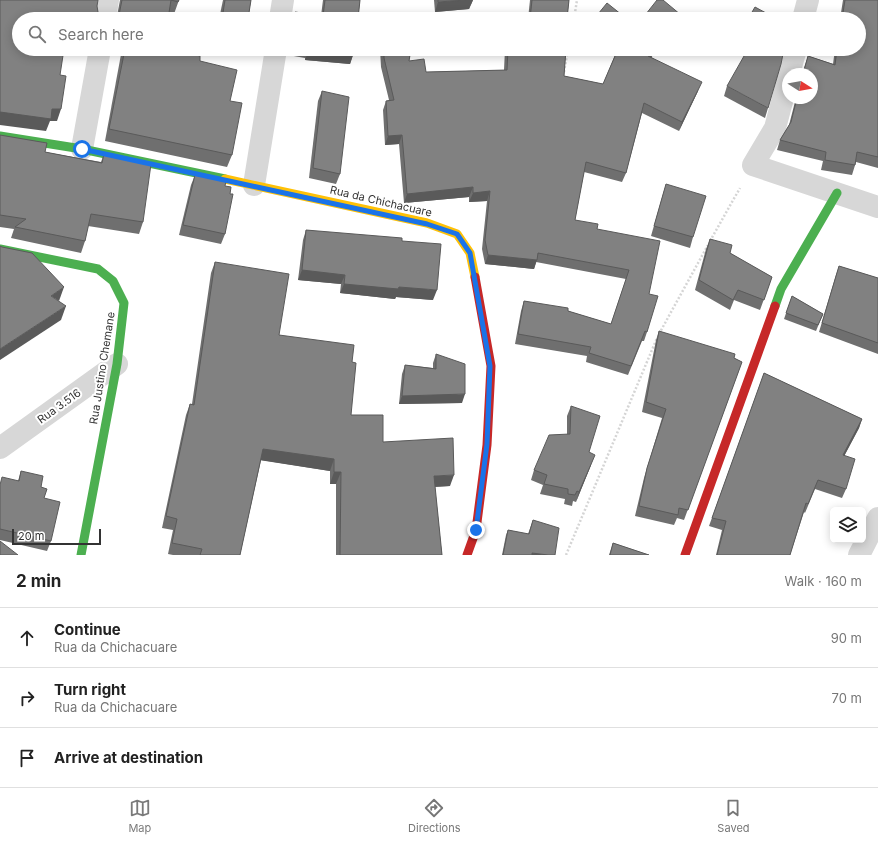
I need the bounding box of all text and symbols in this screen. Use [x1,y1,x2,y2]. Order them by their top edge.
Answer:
search box [12,12,866,56]
icon: search [26,23,48,45]
text: Search here [58,25,144,44]
north arrow [782,68,818,104]
route start [73,140,91,158]
street label: Rua da Chichacuare [329,182,433,220]
street label: Rua Justino Chemane [86,311,118,425]
street label: Rua 3.516 [34,385,84,426]
map controls [830,507,866,543]
button: layers [830,507,866,543]
route end [467,521,485,539]
scale bar [12,527,101,546]
text: 20 m [18,529,44,543]
text: 2 min [16,571,61,591]
text: Walk · 160 m [785,573,862,589]
text: Continue [54,620,121,639]
icon: ahead [16,627,38,649]
text: 90 m [831,630,862,646]
text: Rua da Chichacuare [54,639,177,655]
text: Turn right [54,680,126,699]
icon: right [16,687,38,709]
text: 70 m [832,690,862,706]
text: Rua da Chichacuare [54,699,177,715]
icon: arrive [16,747,38,769]
text: Arrive at destination [54,748,203,767]
tab: Map [128,797,151,835]
tab: Directions [408,797,461,835]
tab: Saved [717,797,750,835]

